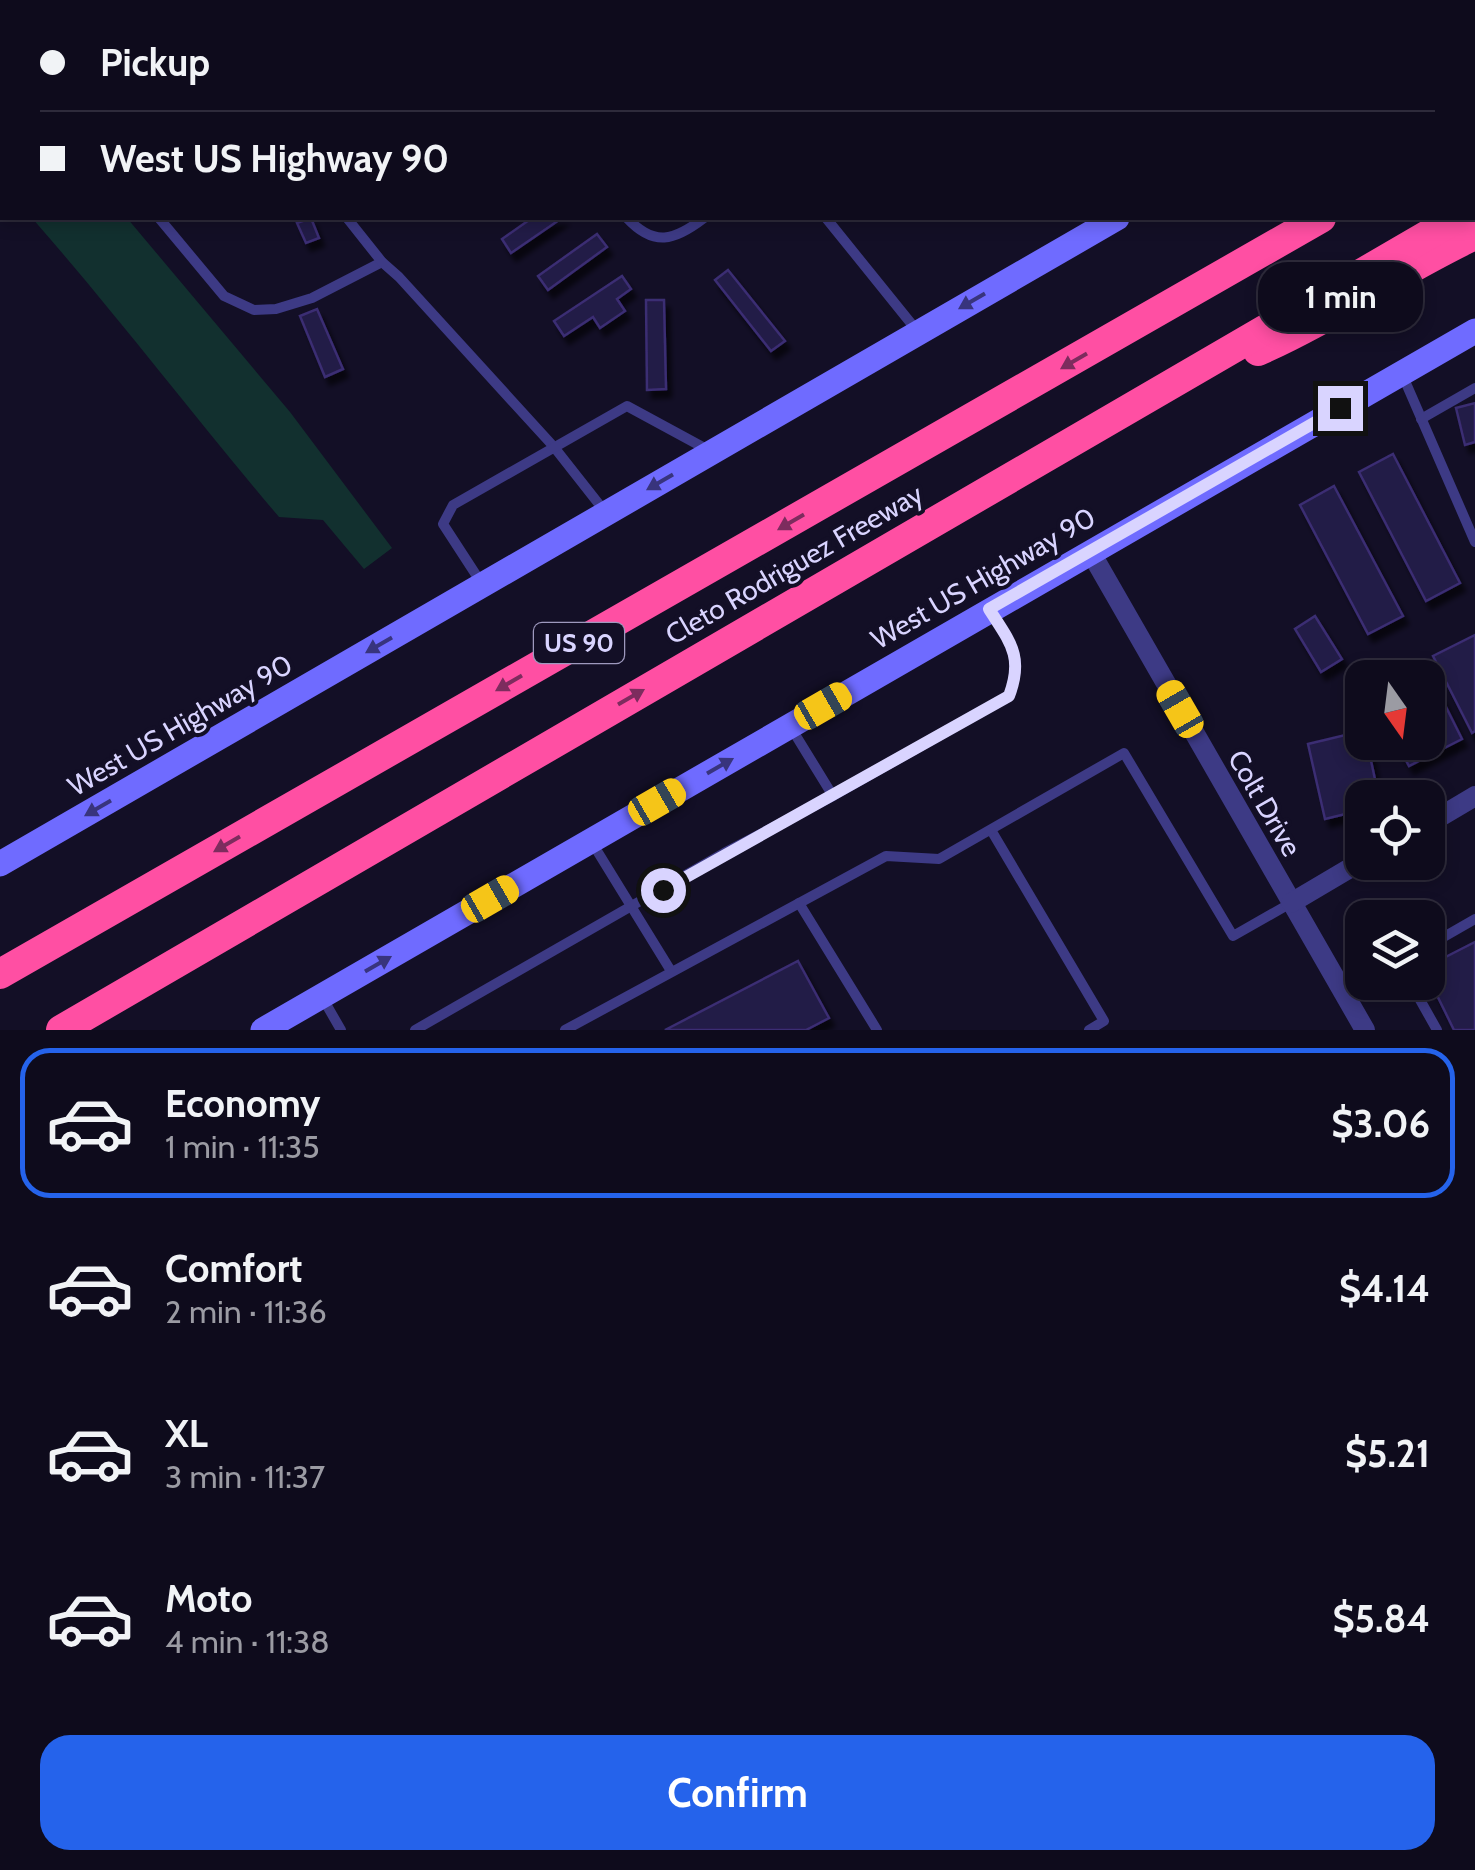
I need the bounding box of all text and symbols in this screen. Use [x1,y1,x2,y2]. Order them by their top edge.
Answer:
text: Pickup [100,39,210,86]
text: West US Highway 90 [100,135,449,182]
callout: 1 min [1258,263,1422,333]
text: 1 min [1304,277,1377,316]
one-way arrow [957,293,986,310]
one-way arrow [1059,352,1088,369]
route end [1318,386,1363,431]
one-way arrow [646,473,674,490]
street label: Cleto Rodriguez Freeway [659,476,929,652]
street label: West US Highway 90 [865,500,1101,656]
one-way arrow [777,513,806,530]
road number: US 90 [534,623,624,663]
one-way arrow [365,636,393,653]
street label: West US Highway 90 [62,647,298,803]
north arrow [1345,660,1445,760]
map controls [1345,660,1445,1000]
one-way arrow [495,674,523,691]
car [1152,676,1208,742]
car [790,678,856,734]
one-way arrow [617,689,645,706]
street label: Colt Drive [1221,744,1309,862]
one-way arrow [706,757,734,775]
car [624,774,690,830]
button: locate [1345,780,1445,880]
one-way arrow [83,799,112,816]
one-way arrow [213,835,241,853]
route start [641,868,686,913]
car [457,871,523,927]
button: layers [1345,900,1445,1000]
one-way arrow [364,955,392,973]
icon: car [45,1078,135,1168]
text: Economy [165,1080,320,1127]
text: $3.06 [1331,1100,1430,1147]
text: 1 min · 11:35 [165,1127,320,1166]
icon: car [45,1243,135,1333]
text: Comfort [165,1245,302,1292]
text: $4.14 [1339,1265,1430,1312]
text: 2 min · 11:36 [165,1292,327,1331]
icon: car [45,1408,135,1498]
text: XL [165,1410,208,1457]
text: $5.21 [1345,1430,1430,1477]
text: 3 min · 11:37 [165,1457,325,1496]
icon: car [45,1573,135,1663]
text: Moto [165,1575,252,1622]
text: $5.84 [1333,1595,1430,1642]
text: 4 min · 11:38 [165,1622,330,1661]
button: Confirm [40,1735,1435,1850]

